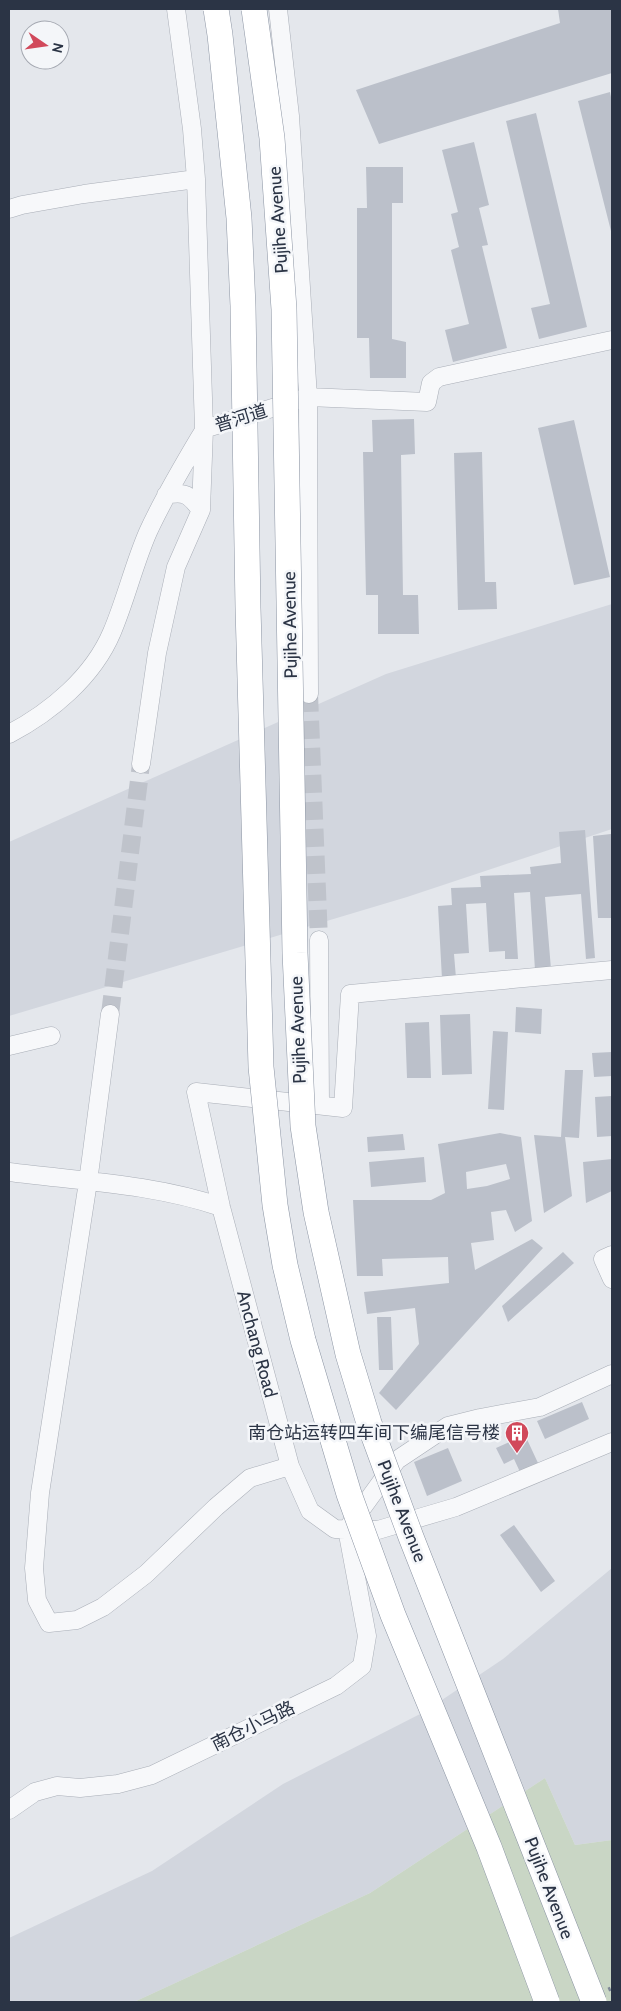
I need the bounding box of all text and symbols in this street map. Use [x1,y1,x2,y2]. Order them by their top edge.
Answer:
north arrow [20,20,70,70]
text: N [48,41,68,55]
street label: Pujihe Avenue [263,166,293,274]
street label: 普河道 [212,400,270,436]
street label: Pujihe Avenue [278,571,302,679]
street label: Pujihe Avenue [285,976,311,1084]
street label: Anchang Road [232,1288,282,1400]
building icon: 南仓站运转四车间下编尾信号楼 [504,1420,530,1454]
place label: 南仓站运转四车间下编尾信号楼 [248,1422,500,1444]
street label: Pujihe Avenue [372,1457,432,1565]
street label: 南仓小马路 [208,1696,298,1756]
street label: Pujihe Avenue [519,1834,579,1942]

